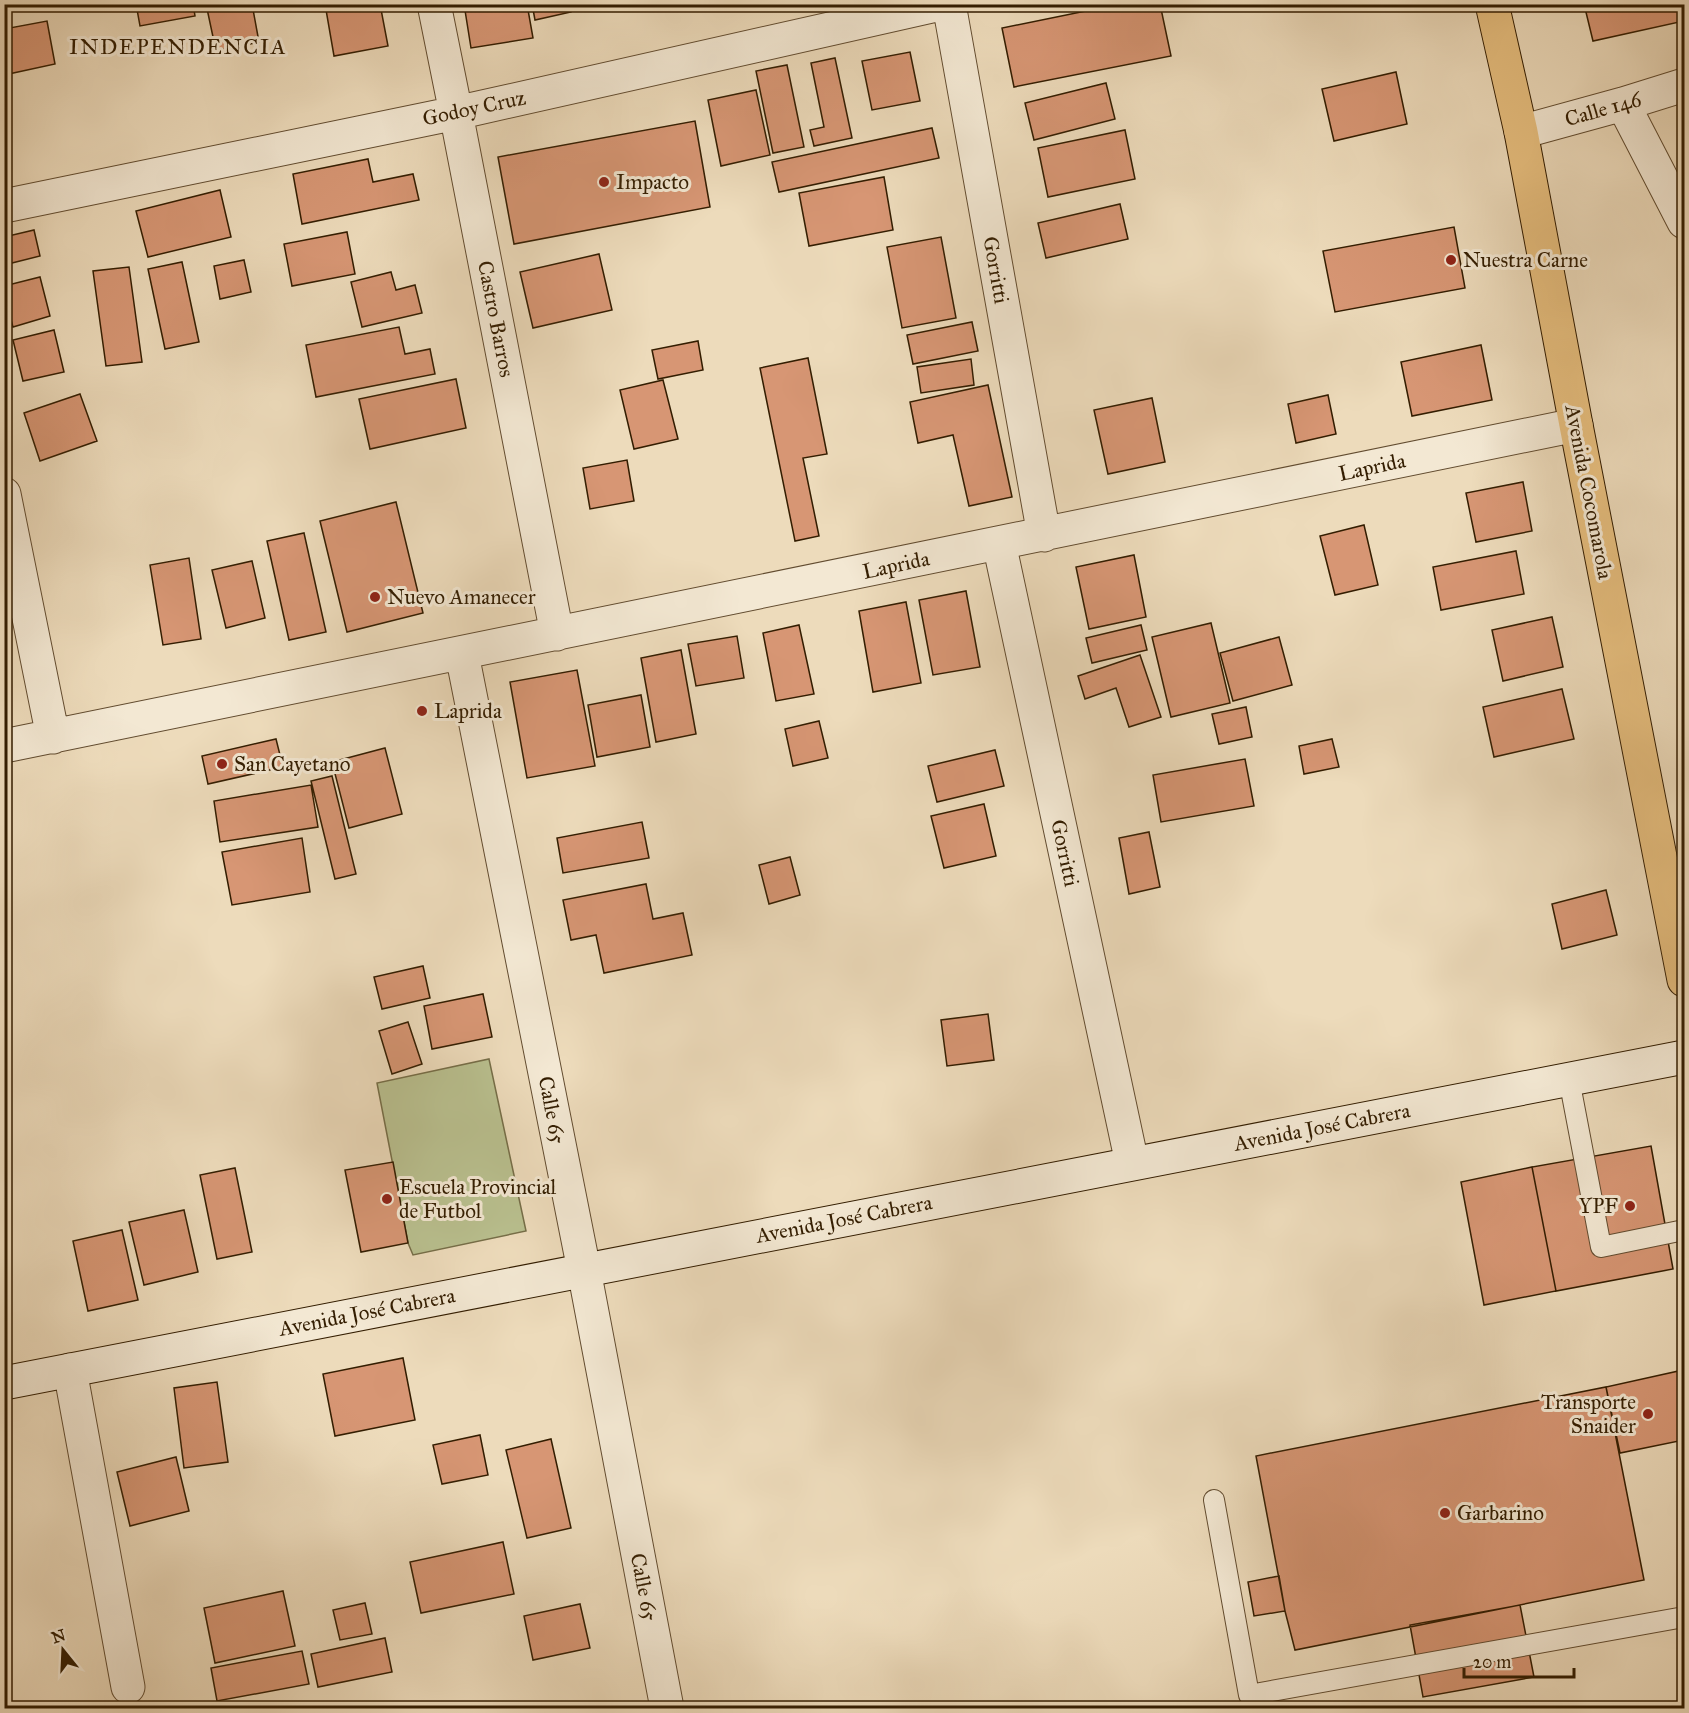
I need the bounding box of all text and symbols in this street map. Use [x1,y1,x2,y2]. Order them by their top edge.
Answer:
district label: INDEPENDENCIA [69,33,287,60]
street label: Godoy Cruz [420,84,528,132]
street label: Calle 146 [1562,85,1645,132]
place label: Impacto [616,169,689,195]
marker: Impacto [597,175,611,189]
street label: Gorritti [977,234,1015,306]
place label: Nuestra Carne [1463,247,1588,273]
marker: Nuestra Carne [1444,253,1458,267]
street label: Castro Barros [472,259,520,379]
street label: Avenida Cocomarola [1559,402,1619,581]
street label: Laprida [1336,447,1408,487]
street label: Laprida [860,545,932,585]
place label: Nuevo Amanecer [387,584,536,610]
marker: Nuevo Amanecer [368,590,382,604]
place label: Laprida [434,698,502,724]
marker: Laprida [415,704,429,718]
place label: San Cayetano [234,751,351,777]
marker: San Cayetano [215,757,229,771]
street label: Gorritti [1045,817,1085,889]
street label: Calle 65 [533,1074,571,1146]
street label: Avenida José Cabrera [1231,1097,1413,1157]
place label: Escuela Provincial de Futbol [399,1174,557,1224]
street label: Avenida José Cabrera [753,1189,935,1249]
marker: Escuela Provincial de Futbol [380,1192,394,1206]
place label: YPF [1579,1193,1618,1219]
marker: YPF [1623,1199,1637,1213]
street label: Avenida José Cabrera [276,1282,458,1342]
place label: Transporte Snaider [1541,1389,1636,1439]
marker: Transporte Snaider [1641,1407,1655,1421]
place label: Garbarino [1457,1500,1544,1526]
marker: Garbarino [1438,1506,1452,1520]
street label: Calle 65 [625,1551,663,1623]
north arrow [33,1620,93,1680]
text: N [49,1625,68,1647]
scale bar [1464,1641,1574,1679]
text: 20 m [1473,1651,1511,1673]

